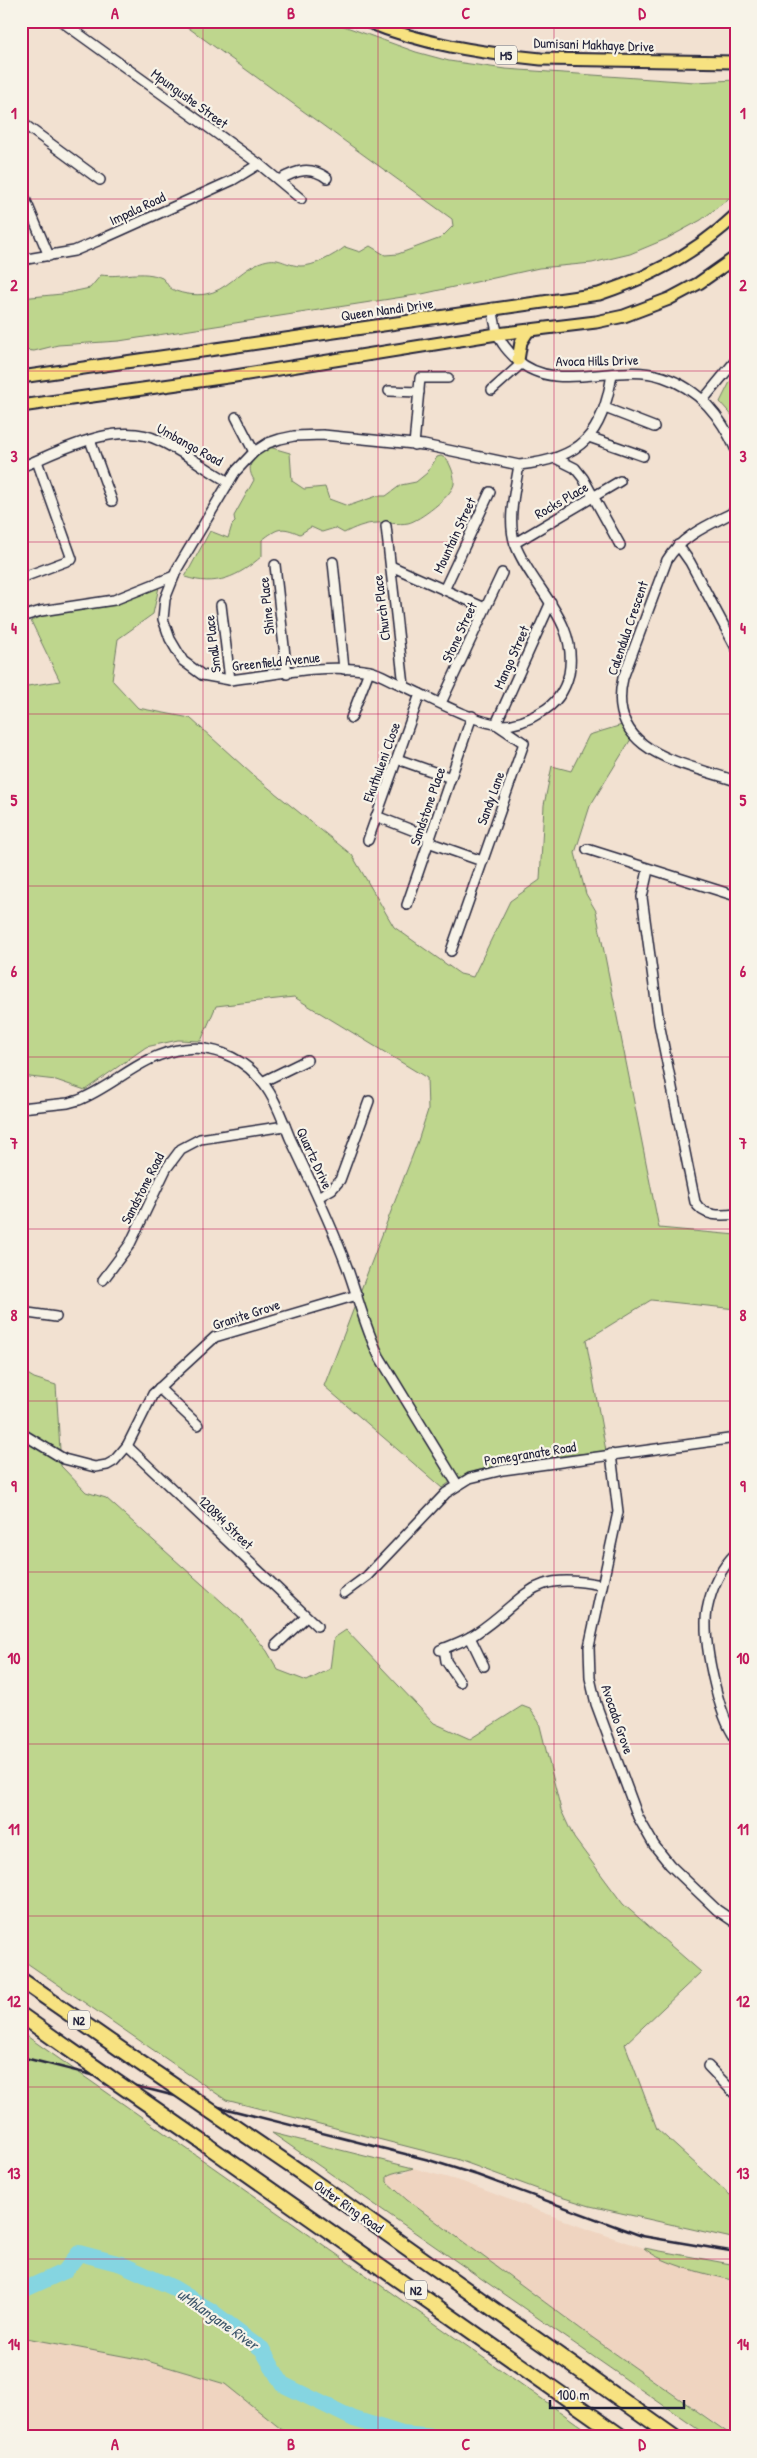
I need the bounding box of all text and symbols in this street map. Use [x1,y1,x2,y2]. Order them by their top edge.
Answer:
text: A [111,2,119,24]
text: B [287,2,295,24]
text: C [462,2,471,24]
text: D [638,2,646,24]
street label: Dumisani Makhaye Drive [533,32,655,57]
road number: M5 [495,46,517,64]
street label: Mpungushe Street [147,64,232,133]
text: 1 [11,102,17,124]
text: 1 [740,102,746,124]
street label: Impala Road [106,187,169,230]
text: 2 [10,274,18,296]
text: 2 [739,274,747,296]
street label: Queen Nandi Drive [340,293,435,325]
street label: Avoca Hills Drive [555,350,639,370]
street label: Umbango Road [153,418,227,471]
text: 3 [10,445,18,467]
text: 3 [739,445,747,467]
street label: Rocks Place [531,477,592,523]
street label: Mountain Street [428,494,480,576]
street label: Church Place [367,574,394,642]
street label: Shine Place [254,576,278,636]
street label: Calendula Crescent [602,578,652,678]
street label: Stone Street [437,599,481,665]
street label: Small Place [199,614,225,674]
text: 4 [11,617,17,639]
text: 4 [740,617,746,639]
street label: Mango Street [489,622,534,692]
street label: Greenfield Avenue [231,647,322,675]
street label: Ekuthuleni Close [358,719,404,805]
street label: Sandstone Place [405,764,449,848]
street label: Sandy Lane [472,768,509,828]
text: 5 [11,789,18,811]
text: 5 [740,789,747,811]
text: 6 [11,960,18,982]
text: 6 [740,960,747,982]
street label: Quartz Drive [292,1124,338,1192]
text: 7 [9,1132,18,1154]
text: 7 [738,1132,747,1154]
street label: Sandstone Road [116,1149,168,1227]
street label: Granite Grove [210,1294,282,1334]
text: 8 [11,1304,18,1326]
text: 8 [740,1304,747,1326]
street label: Pomegranate Road [483,1436,578,1471]
text: 9 [11,1475,17,1497]
text: 9 [740,1475,746,1497]
street label: 120844 Street [194,1491,258,1553]
text: 10 [8,1647,20,1669]
text: 10 [737,1647,749,1669]
street label: Avocado Grove [597,1682,639,1757]
text: 11 [8,1818,20,1840]
text: 11 [737,1818,749,1840]
text: 12 [7,1990,21,2012]
text: 12 [736,1990,750,2012]
road number: N2 [68,2010,90,2030]
text: 13 [8,2162,20,2184]
text: 13 [737,2162,749,2184]
street label: Outer Ring Road [310,2175,388,2238]
road number: N2 [405,2280,427,2300]
water label: uMhlangane River [173,2283,265,2356]
text: 14 [8,2333,20,2355]
text: 14 [737,2333,749,2355]
scale bar [550,2378,683,2410]
text: 100 m [557,2384,590,2405]
text: A [111,2433,119,2455]
text: B [287,2433,295,2455]
text: C [462,2433,471,2455]
text: D [638,2433,646,2455]

